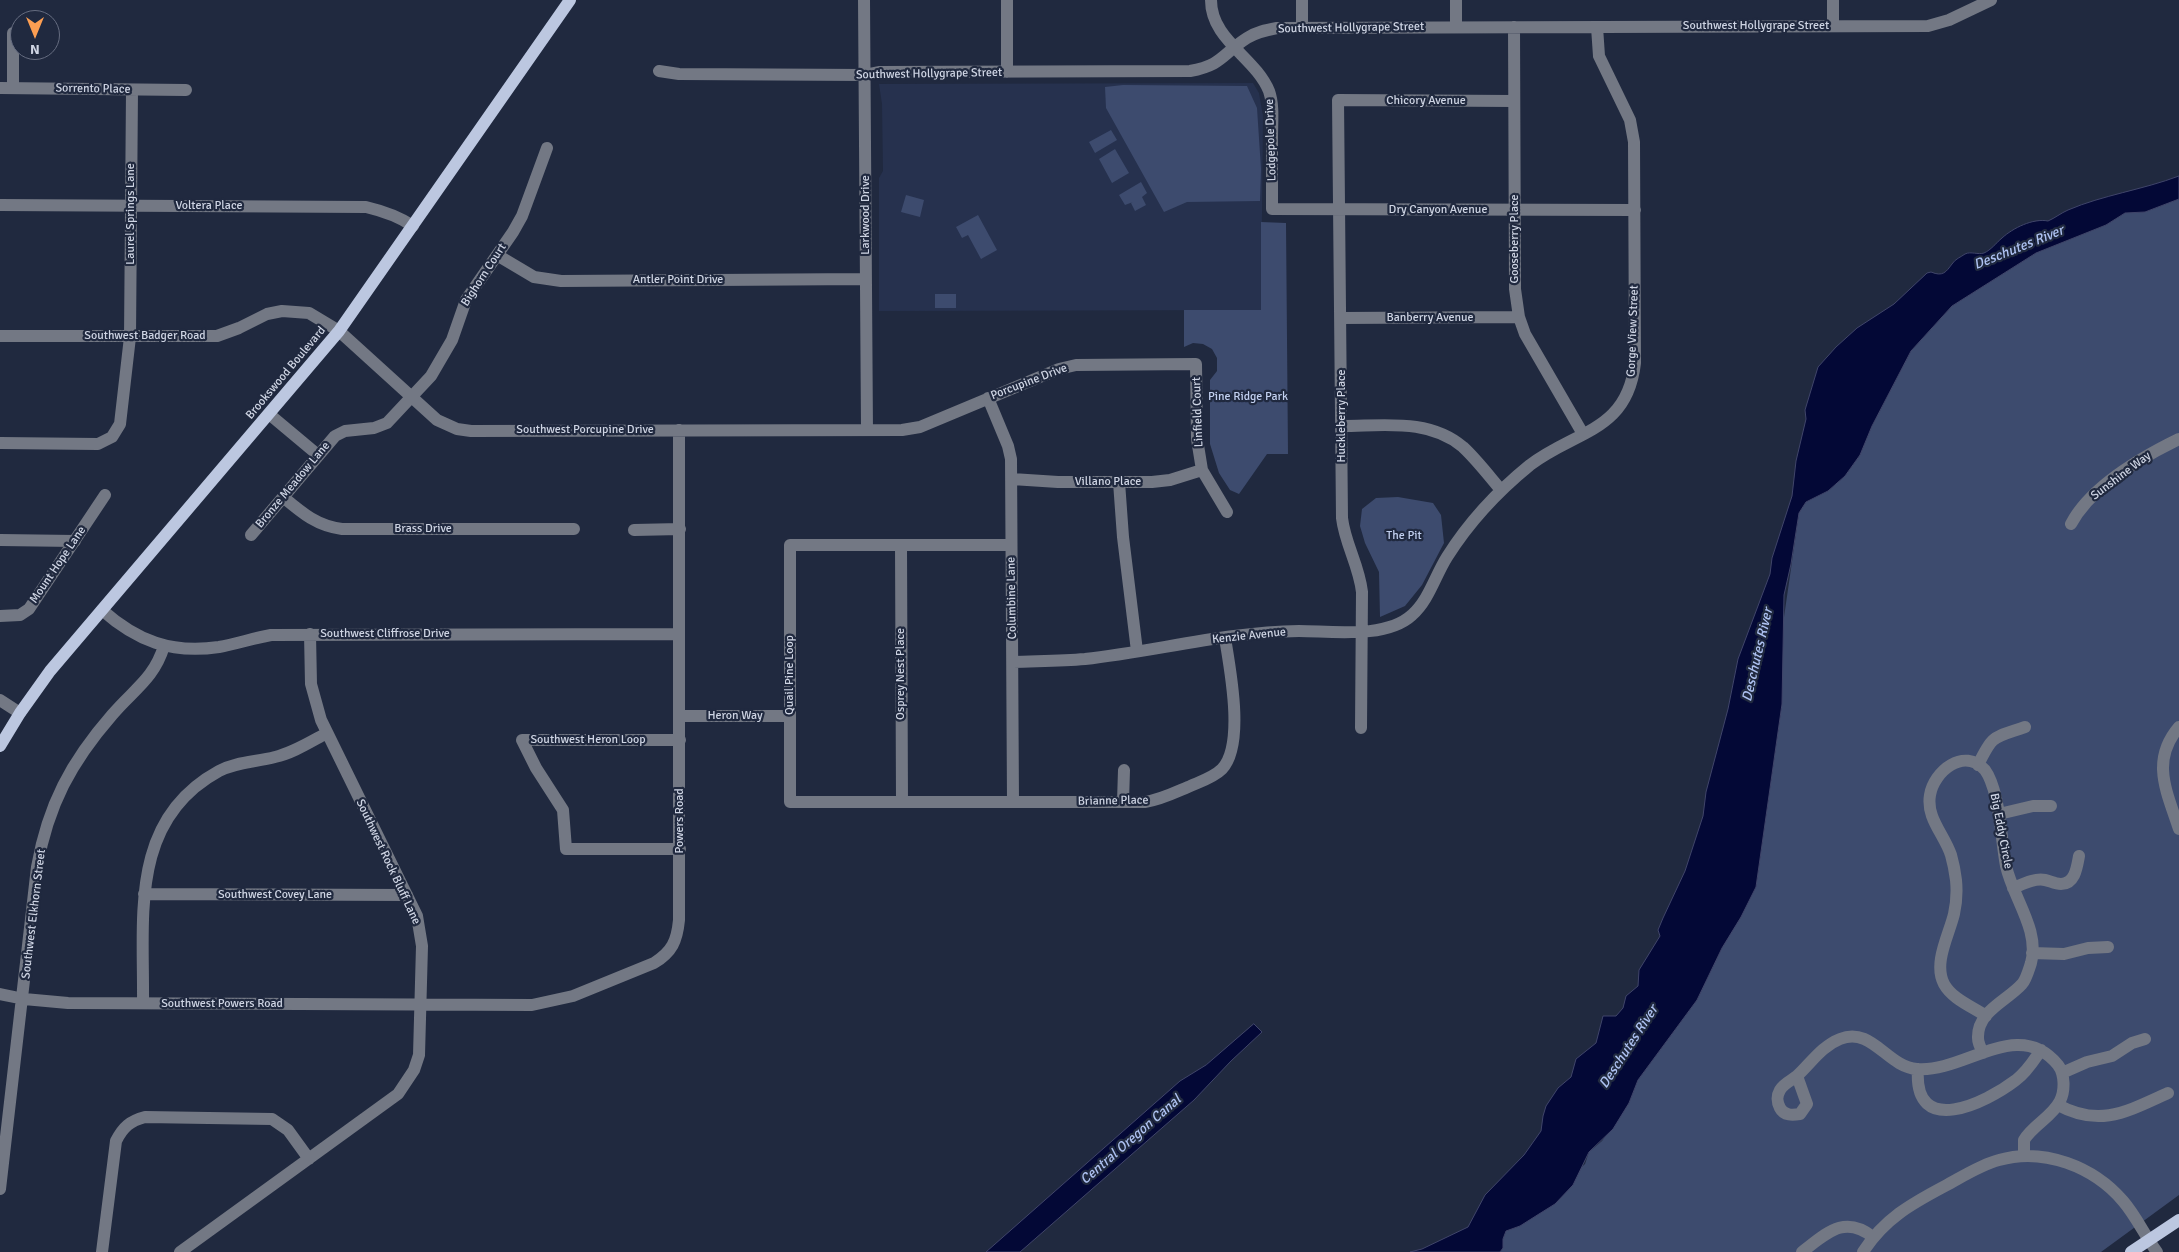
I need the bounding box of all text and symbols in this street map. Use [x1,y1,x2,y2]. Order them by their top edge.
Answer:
north arrow [10,10,60,60]
street label: Southwest Hollygrape Street [1683,19,1829,33]
street label: Southwest Hollygrape Street [1278,20,1424,36]
text: N [30,41,40,58]
street label: Southwest Hollygrape Street [856,66,1002,82]
street label: Sorrento Place [55,81,131,97]
street label: Chicory Avenue [1386,94,1466,108]
street label: Lodgepole Drive [1262,99,1280,181]
street label: Laurel Springs Lane [124,163,138,265]
street label: Larkwood Drive [859,175,873,255]
street label: Gooseberry Place [1508,194,1522,284]
street label: Voltera Place [176,199,242,213]
street label: Dry Canyon Avenue [1389,203,1487,217]
water label: Deschutes River [1972,222,2066,274]
street label: Bighorn Court [458,241,510,309]
street label: Antler Point Drive [633,273,723,287]
street label: Gorge View Street [1624,285,1642,377]
street label: Banberry Avenue [1386,311,1474,325]
street label: Brookswood Boulevard [243,324,329,422]
street label: Southwest Badger Road [84,329,206,343]
street label: Porcupine Drive [989,361,1069,403]
street label: Huckleberry Place [1335,369,1349,463]
street label: Linfield Court [1190,377,1206,447]
park label: Pine Ridge Park [1208,390,1288,404]
street label: Southwest Porcupine Drive [516,423,654,437]
street label: Bronze Meadow Lane [253,439,333,531]
street label: Sunshine Way [2088,449,2154,503]
street label: Villano Place [1075,475,1141,489]
street label: Brass Drive [394,522,452,536]
street label: Mount Hope Lane [27,524,89,606]
park label: The Pit [1386,529,1422,543]
street label: Columbine Lane [1004,557,1020,639]
water label: Deschutes River [1739,607,1777,703]
street label: Kenzie Avenue [1211,625,1287,647]
street label: Southwest Cliffrose Drive [320,627,450,641]
street label: Osprey Nest Place [894,628,908,720]
street label: Quail Pine Loop [783,635,797,715]
street label: Heron Way [707,709,763,723]
street label: Southwest Heron Loop [530,733,646,747]
street label: Powers Road [673,788,687,854]
street label: Big Eddy Circle [1987,792,2015,870]
street label: Brianne Place [1077,793,1149,809]
street label: Southwest Rock Bluff Lane [353,797,423,927]
street label: Southwest Elkhorn Street [19,848,49,980]
street label: Southwest Covey Lane [218,888,332,902]
street label: Southwest Powers Road [161,997,283,1011]
water label: Deschutes River [1596,1002,1662,1092]
water label: Central Oregon Canal [1077,1092,1185,1188]

